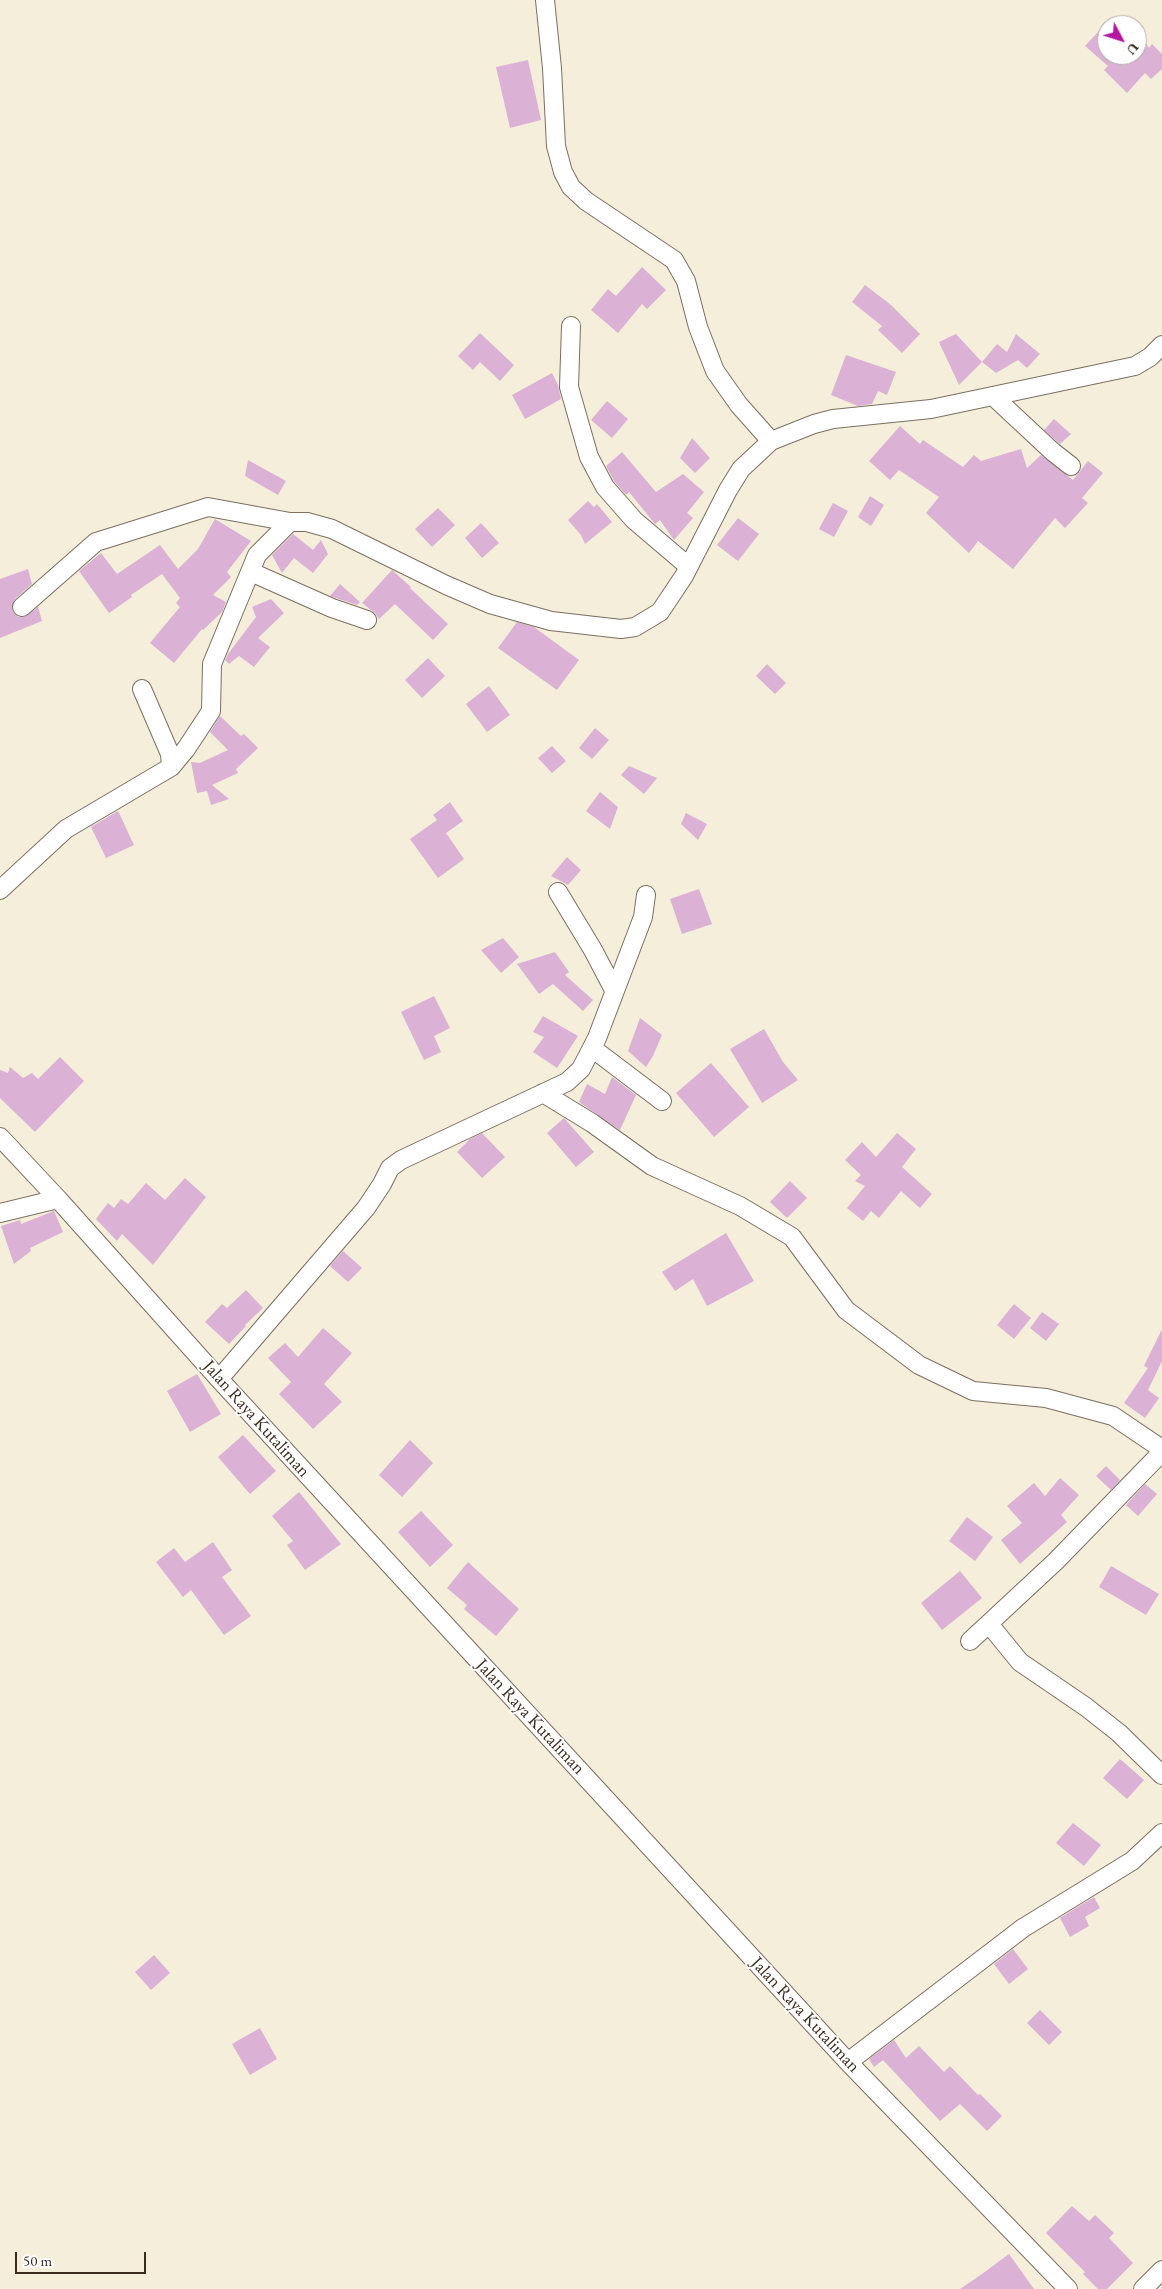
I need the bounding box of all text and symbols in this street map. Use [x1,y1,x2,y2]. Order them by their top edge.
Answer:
north arrow [1097,15,1147,65]
text: U [1122,39,1143,59]
street label: Jalan Raya Kutaliman [198,1356,314,1482]
street label: Jalan Raya Kutaliman [471,1655,589,1779]
street label: Jalan Raya Kutaliman [746,1953,864,2077]
scale bar [18,2242,149,2274]
text: 50 m [23,2251,52,2270]

